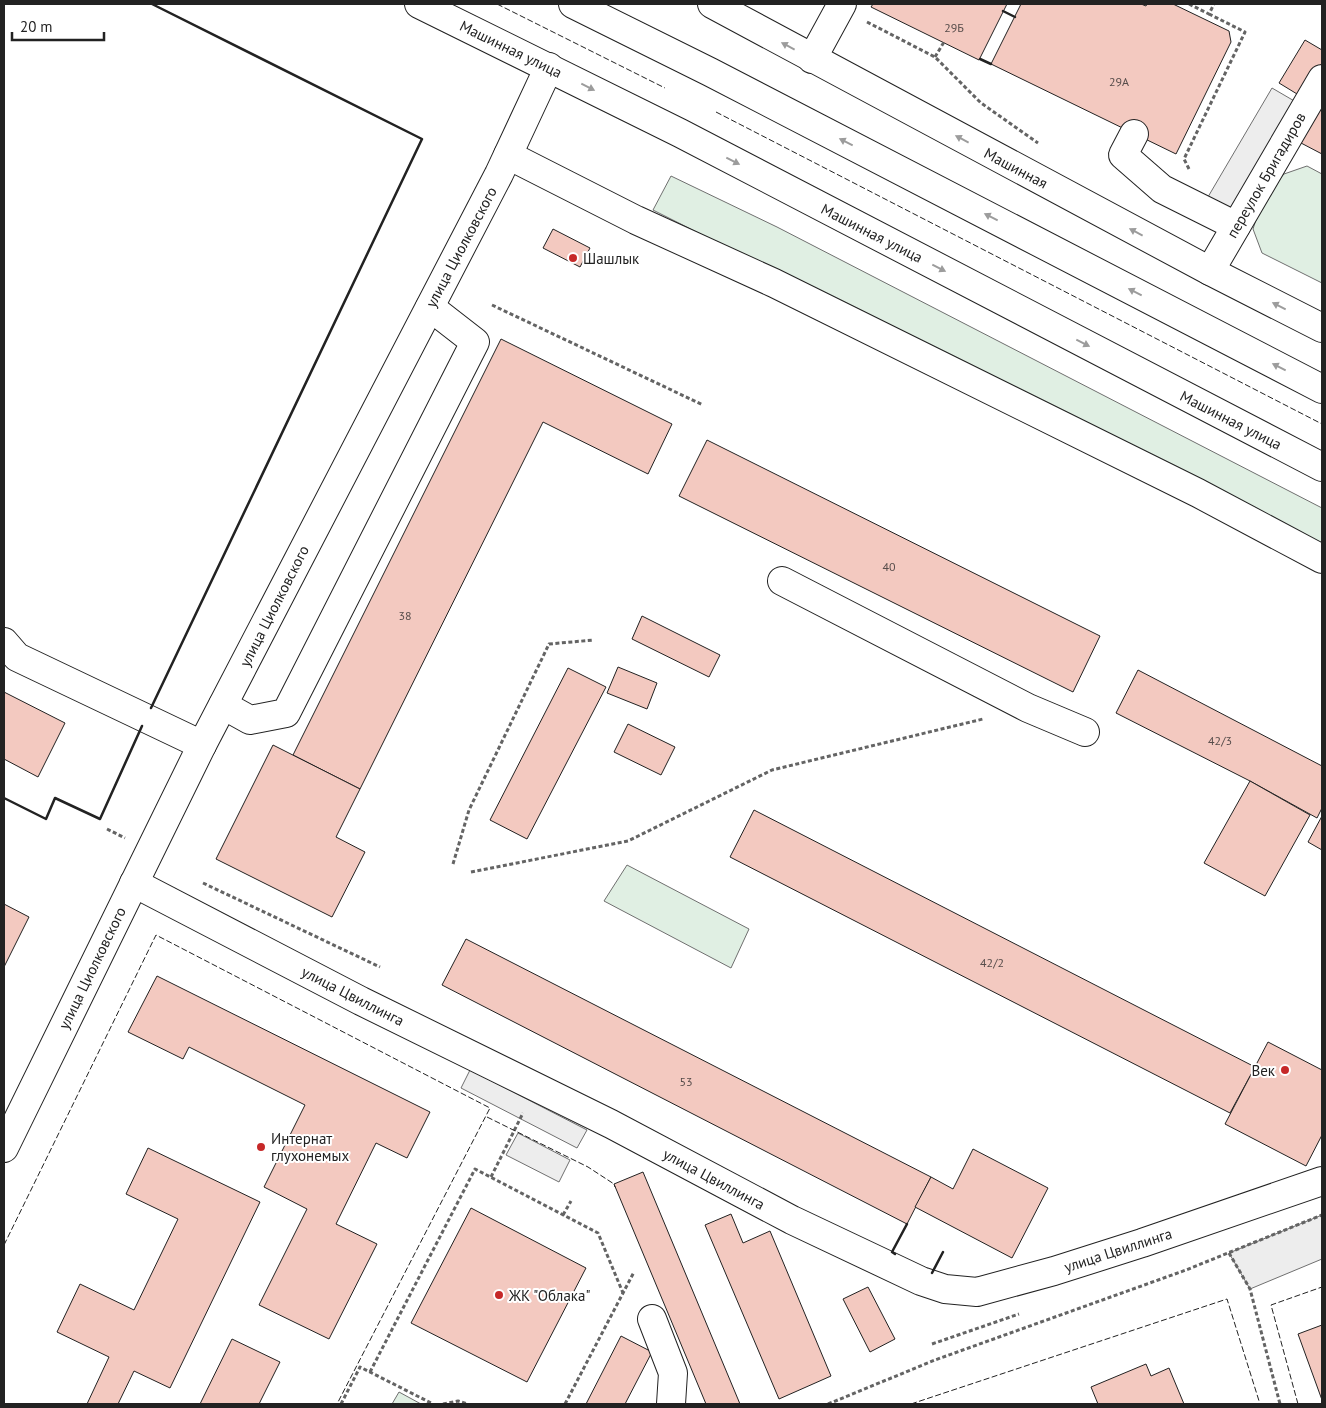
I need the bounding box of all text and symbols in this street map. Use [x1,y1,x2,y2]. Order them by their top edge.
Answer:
scale bar [12,10,105,42]
street label: Машинная улица [457,16,565,82]
text: 20 m [20,17,53,36]
house number: 29Б [944,20,964,35]
one-way arrow [780,42,795,50]
house number: 29А [1109,74,1129,89]
one-way arrow [581,83,595,91]
street label: переулок Бригадиров [1222,109,1310,241]
one-way arrow [955,135,969,143]
one-way arrow [839,138,854,146]
street label: Машинная [981,143,1051,193]
one-way arrow [726,157,740,165]
street label: улица Циолковского [421,183,501,311]
street label: Машинная улица [818,199,926,267]
one-way arrow [983,213,998,221]
one-way arrow [1129,228,1144,236]
place label: Шашлык [583,249,640,268]
marker: Шашлык [567,252,579,264]
one-way arrow [932,264,947,272]
one-way arrow [1128,288,1142,296]
one-way arrow [1272,302,1286,310]
one-way arrow [1076,339,1091,347]
one-way arrow [1272,363,1286,371]
street label: Машинная улица [1177,386,1285,454]
street label: улица Циолковского [235,542,313,670]
house number: 40 [882,559,896,574]
house number: 38 [398,608,412,623]
house number: 42/3 [1208,733,1232,748]
street label: улица Циолковского [54,904,130,1032]
house number: 42/2 [980,955,1004,970]
street label: улица Цвиллинга [299,962,407,1030]
place label: Век [1251,1061,1276,1080]
marker: Век [1279,1064,1291,1076]
house number: 53 [679,1074,693,1089]
place label: Интернат глухонемых [271,1129,349,1165]
marker: Интернат глухонемых [255,1141,267,1153]
street label: улица Цвиллинга [660,1144,768,1214]
street label: улица Цвиллинга [1062,1224,1174,1276]
place label: ЖК "Облака" [508,1286,590,1305]
marker: ЖК "Облака" [493,1289,505,1301]

